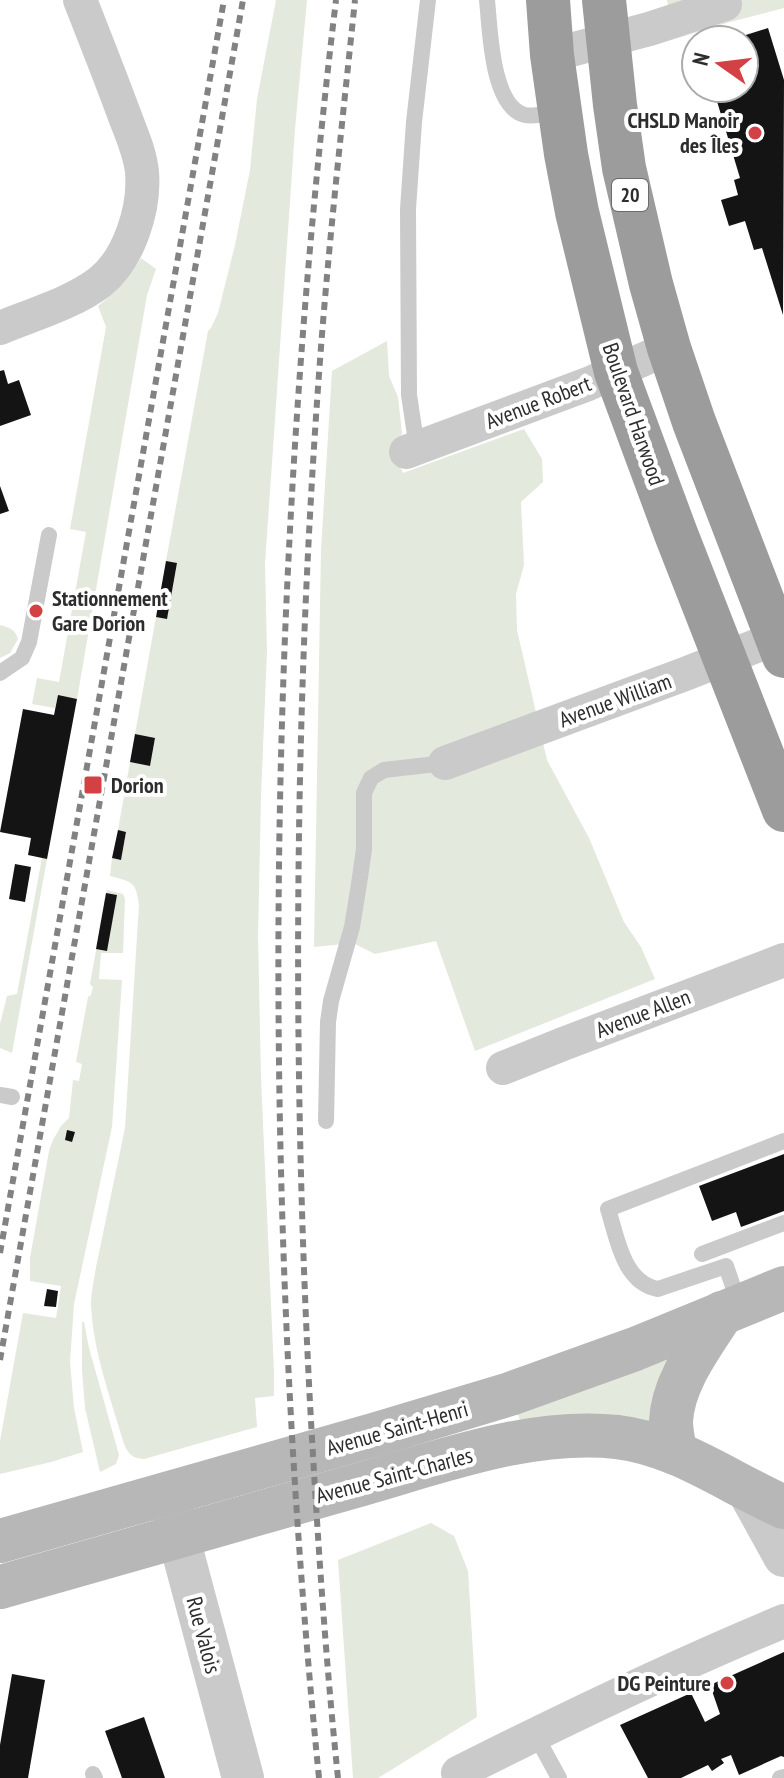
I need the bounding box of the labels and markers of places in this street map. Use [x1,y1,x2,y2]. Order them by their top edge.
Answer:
place label: CHSLD Manoir des Îles [627,106,740,159]
marker: CHSLD Manoir des Îles [746,124,764,142]
place label: Stationnement Gare Dorion [52,584,168,637]
marker: Stationnement Gare Dorion [27,602,45,620]
place label: Dorion [111,771,164,799]
marker: Dorion [82,774,104,796]
place label: DG Peinture [618,1669,711,1697]
marker: DG Peinture [718,1674,736,1692]

